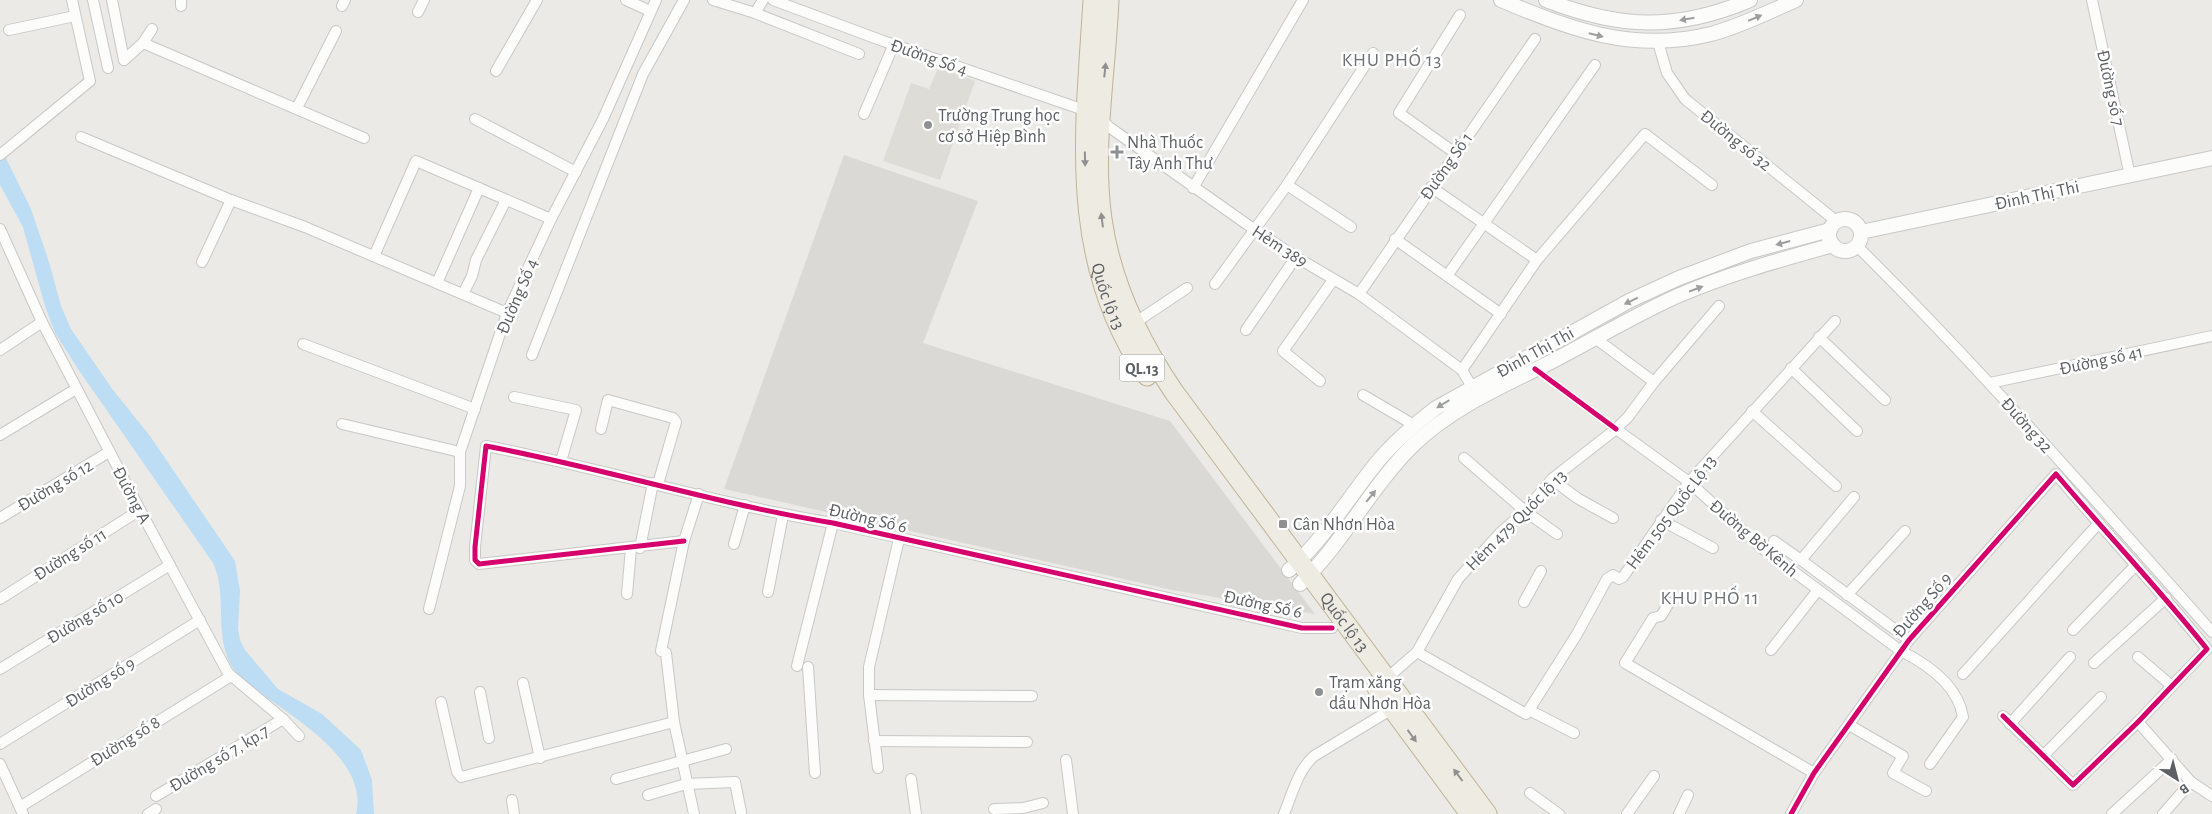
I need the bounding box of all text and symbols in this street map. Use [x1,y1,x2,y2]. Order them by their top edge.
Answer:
one-way arrow [1748,14,1763,22]
one-way arrow [1679,16,1695,24]
one-way arrow [1588,31,1604,39]
street label: Đường Số 4 [888,35,970,80]
district label: KHU PHỐ 13 [1342,47,1442,70]
street label: Đường số 7 [2093,48,2128,128]
one-way arrow [1102,61,1110,77]
street label: Đường số 32 [1696,106,1775,175]
place label: Trường Trung học cơ sở Hiệp Bình [938,107,1060,146]
marker: Trường Trung học cơ sở Hiệp Bình [922,119,934,131]
street label: Đường Số 1 [1416,129,1476,204]
place label: Nhà Thuốc Tây Anh Thư [1127,133,1213,173]
marker: Nhà Thuốc Tây Anh Thư [1111,146,1123,158]
one-way arrow [1081,151,1089,167]
street label: Đinh Thị Thi [1993,178,2081,214]
one-way arrow [1098,211,1106,227]
street label: Hẻm 389 [1249,222,1310,271]
one-way arrow [1775,239,1790,247]
street label: Đường Số 4 [493,255,542,337]
street label: Quốc lộ 13 [1088,261,1127,333]
one-way arrow [1689,285,1704,293]
one-way arrow [1624,297,1638,305]
street label: Đinh Thị Thi [1494,324,1577,382]
street label: Đường số 41 [2058,342,2145,379]
road number: QL.13 [1120,354,1164,382]
street label: Đường 32 [1997,395,2055,457]
one-way arrow [1436,400,1449,409]
street label: Hẻm 505 Quốc Lộ 13 [1623,452,1720,573]
street label: Đường số 12 [14,456,96,515]
street label: Đường A [109,464,154,528]
street label: Hẻm 479 Quốc lộ 13 [1462,466,1571,575]
one-way arrow [1366,490,1377,503]
street label: Đường Bờ Kênh [1706,497,1801,581]
street label: Đường Số 6 [827,500,909,537]
place label: Cân Nhơn Hòa [1293,516,1395,534]
marker: Cân Nhơn Hòa [1277,518,1289,530]
street label: Đường số 11 [30,525,110,584]
street label: Đường Số 9 [1889,569,1956,642]
district label: KHU PHỐ 11 [1660,585,1760,608]
street label: Đường số 10 [44,587,127,648]
street label: Đường Số 6 [1222,587,1304,622]
street label: Quốc lộ 13 [1316,589,1372,656]
street label: Đường số 9 [62,654,139,711]
place label: Trạm xăng dầu Nhơn Hòa [1329,674,1431,713]
marker: Trạm xăng dầu Nhơn Hòa [1313,686,1325,698]
street label: Đường số 8 [87,713,164,770]
street label: Đường số 7, kp.7 [166,721,272,796]
one-way arrow [1407,729,1417,743]
north arrow [2152,754,2202,804]
one-way arrow [1453,768,1463,782]
text: B [2177,781,2191,797]

